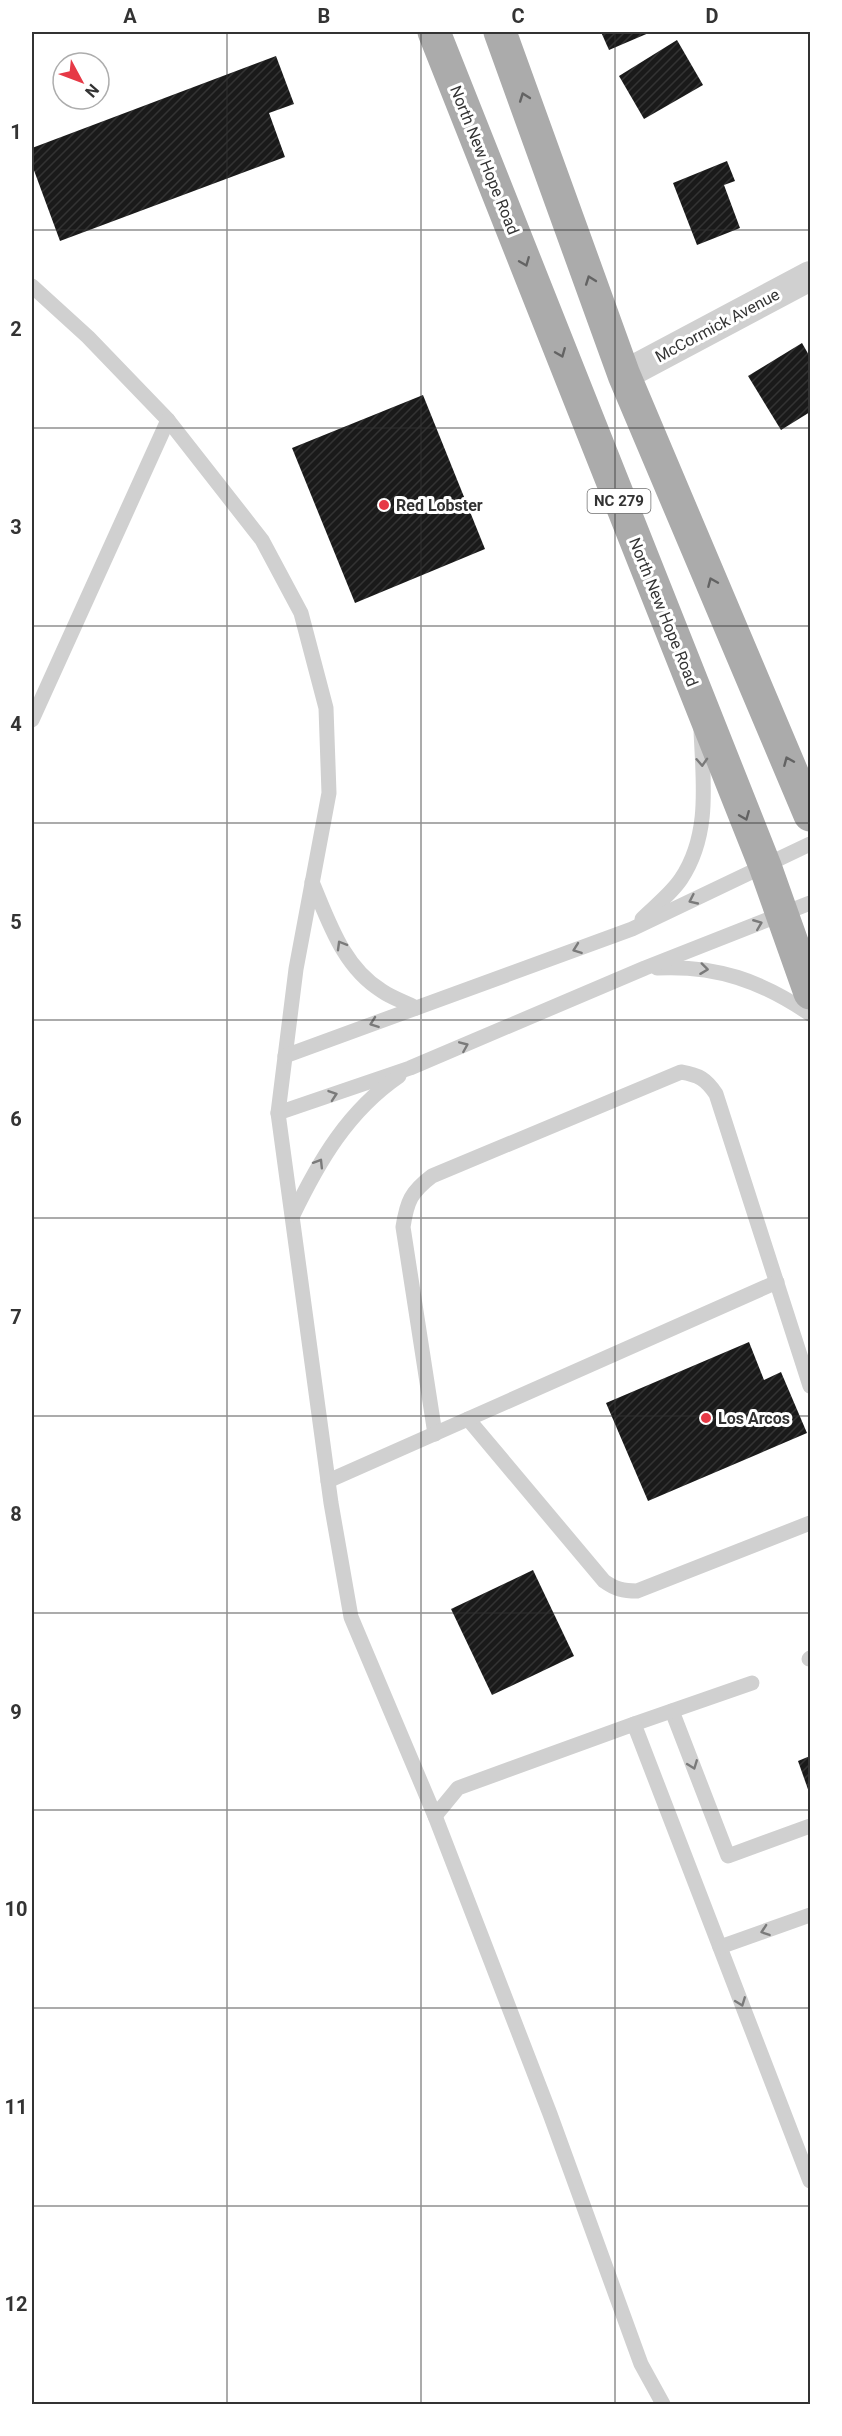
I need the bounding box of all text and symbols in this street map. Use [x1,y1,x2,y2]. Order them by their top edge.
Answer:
text: A [123,4,137,28]
text: B [318,4,330,28]
text: C [511,4,525,28]
text: D [706,4,719,28]
north arrow [51,51,111,111]
text: N [81,80,103,101]
street label: North New Hope Road [446,83,523,237]
one-way arrow [518,92,531,103]
text: 1 [10,120,22,144]
one-way arrow [518,256,530,267]
one-way arrow [584,275,597,286]
street label: McCormick Avenue [652,285,783,366]
text: 2 [10,317,22,341]
one-way arrow [554,347,566,358]
road number: NC 279 [588,489,650,513]
place label: Red Lobster [396,496,483,515]
marker: Red Lobster [377,498,391,512]
text: 3 [10,515,22,539]
street label: North New Hope Road [625,535,702,689]
one-way arrow [707,577,719,588]
text: 4 [10,712,22,736]
one-way arrow [696,757,709,766]
one-way arrow [783,757,795,768]
one-way arrow [737,810,750,821]
one-way arrow [688,892,699,904]
text: 5 [10,910,22,934]
one-way arrow [753,918,763,931]
one-way arrow [336,941,348,951]
one-way arrow [572,941,583,954]
one-way arrow [699,962,708,975]
one-way arrow [369,1016,380,1028]
one-way arrow [458,1041,469,1053]
one-way arrow [327,1089,338,1102]
text: 6 [10,1107,22,1131]
one-way arrow [312,1159,324,1169]
text: 7 [10,1305,22,1329]
place label: Los Arcos [718,1409,790,1428]
marker: Los Arcos [699,1411,713,1425]
text: 8 [10,1502,22,1526]
text: 9 [10,1700,22,1724]
one-way arrow [686,1759,699,1770]
text: 10 [5,1897,27,1921]
one-way arrow [760,1924,771,1937]
one-way arrow [734,1996,746,2007]
text: 11 [5,2095,27,2119]
text: 12 [5,2292,27,2316]

